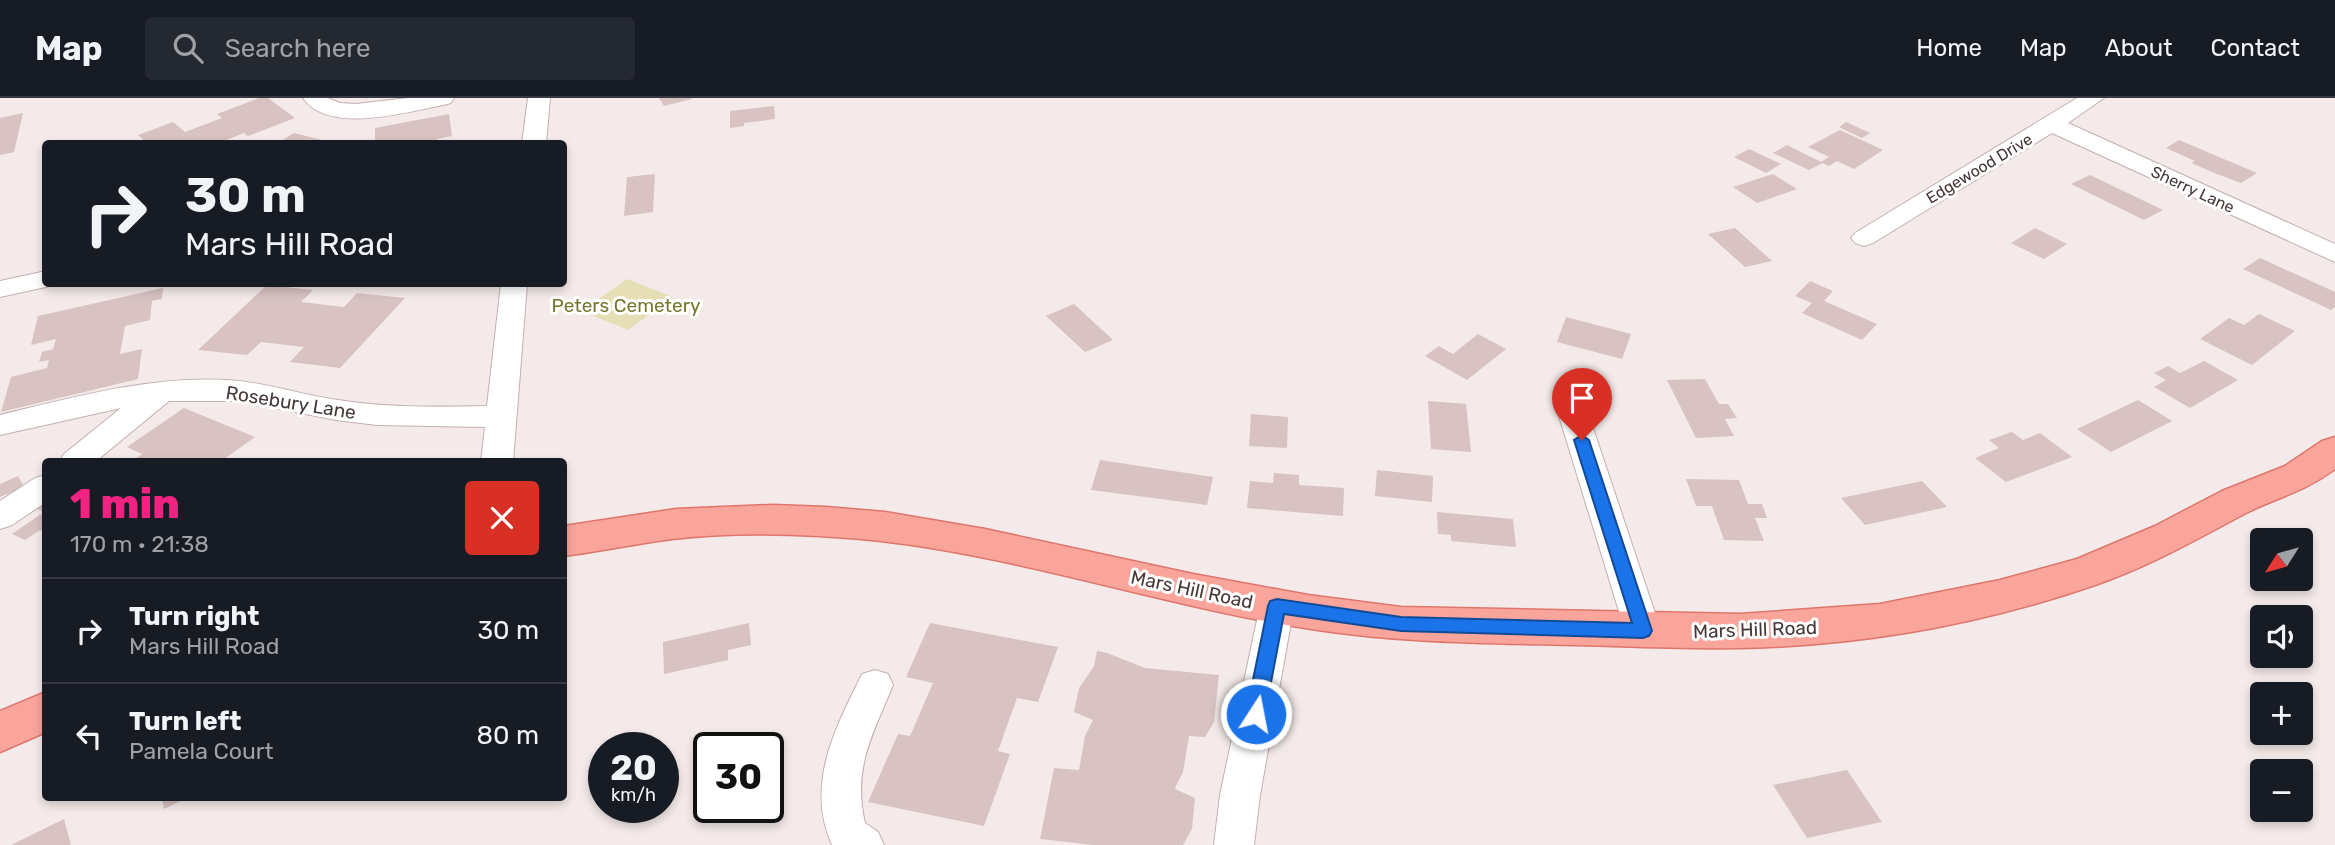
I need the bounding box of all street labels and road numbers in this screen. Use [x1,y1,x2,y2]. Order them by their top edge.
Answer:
street label: Edgewood Drive [1923,129,2036,208]
street label: Sherry Lane [2148,162,2237,217]
street label: Rosebury Lane [224,381,358,424]
street label: Mars Hill Road [1129,565,1255,614]
street label: Mars Hill Road [1693,616,1817,643]

